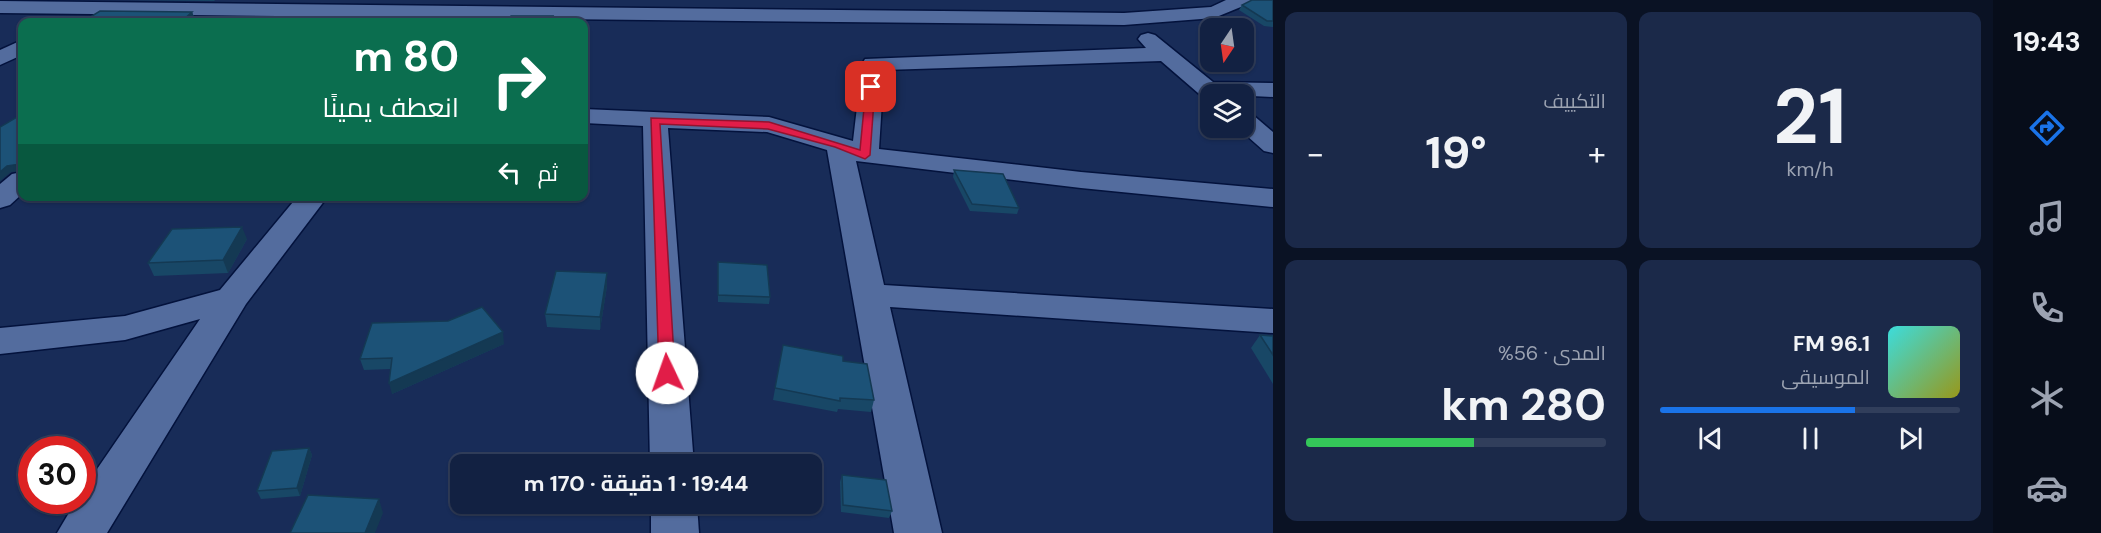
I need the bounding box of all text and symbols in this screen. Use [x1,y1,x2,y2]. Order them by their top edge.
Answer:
north arrow [1200,18,1254,72]
map controls [1200,18,1254,138]
text: 19:43 [2013,24,2081,59]
text: 80 m [353,29,459,84]
icon: right [480,42,558,120]
pin [845,61,896,112]
text: 21 [1773,66,1847,167]
icon: arrive [854,70,887,103]
button: layers [1200,84,1254,138]
text: التكييف [1543,88,1606,114]
text: انعطف يمينًا [322,90,459,125]
icon: directions [2026,107,2068,149]
text: 19° [1425,123,1487,182]
text: − [1306,132,1324,175]
text: + [1588,132,1606,175]
icon: left [493,156,526,189]
text: km/h [1786,156,1834,182]
text: ثم [538,159,558,188]
icon: music [2026,197,2068,239]
icon: phone [2026,287,2068,329]
text: 96.1 FM [1793,329,1870,358]
text: المدى · 56% [1498,340,1606,366]
position arrow [635,341,699,405]
text: الموسيقى [1781,364,1870,390]
text: 280 km [1441,375,1606,434]
icon: climate [2026,377,2068,419]
icon: previous [1694,422,1727,455]
icon: pause [1794,422,1827,455]
icon: next [1894,422,1927,455]
speed limit sign: 30 [18,436,96,514]
icon: car [2026,467,2068,509]
text: 19:44 · 1 دقيقة · 170 m [524,469,748,498]

